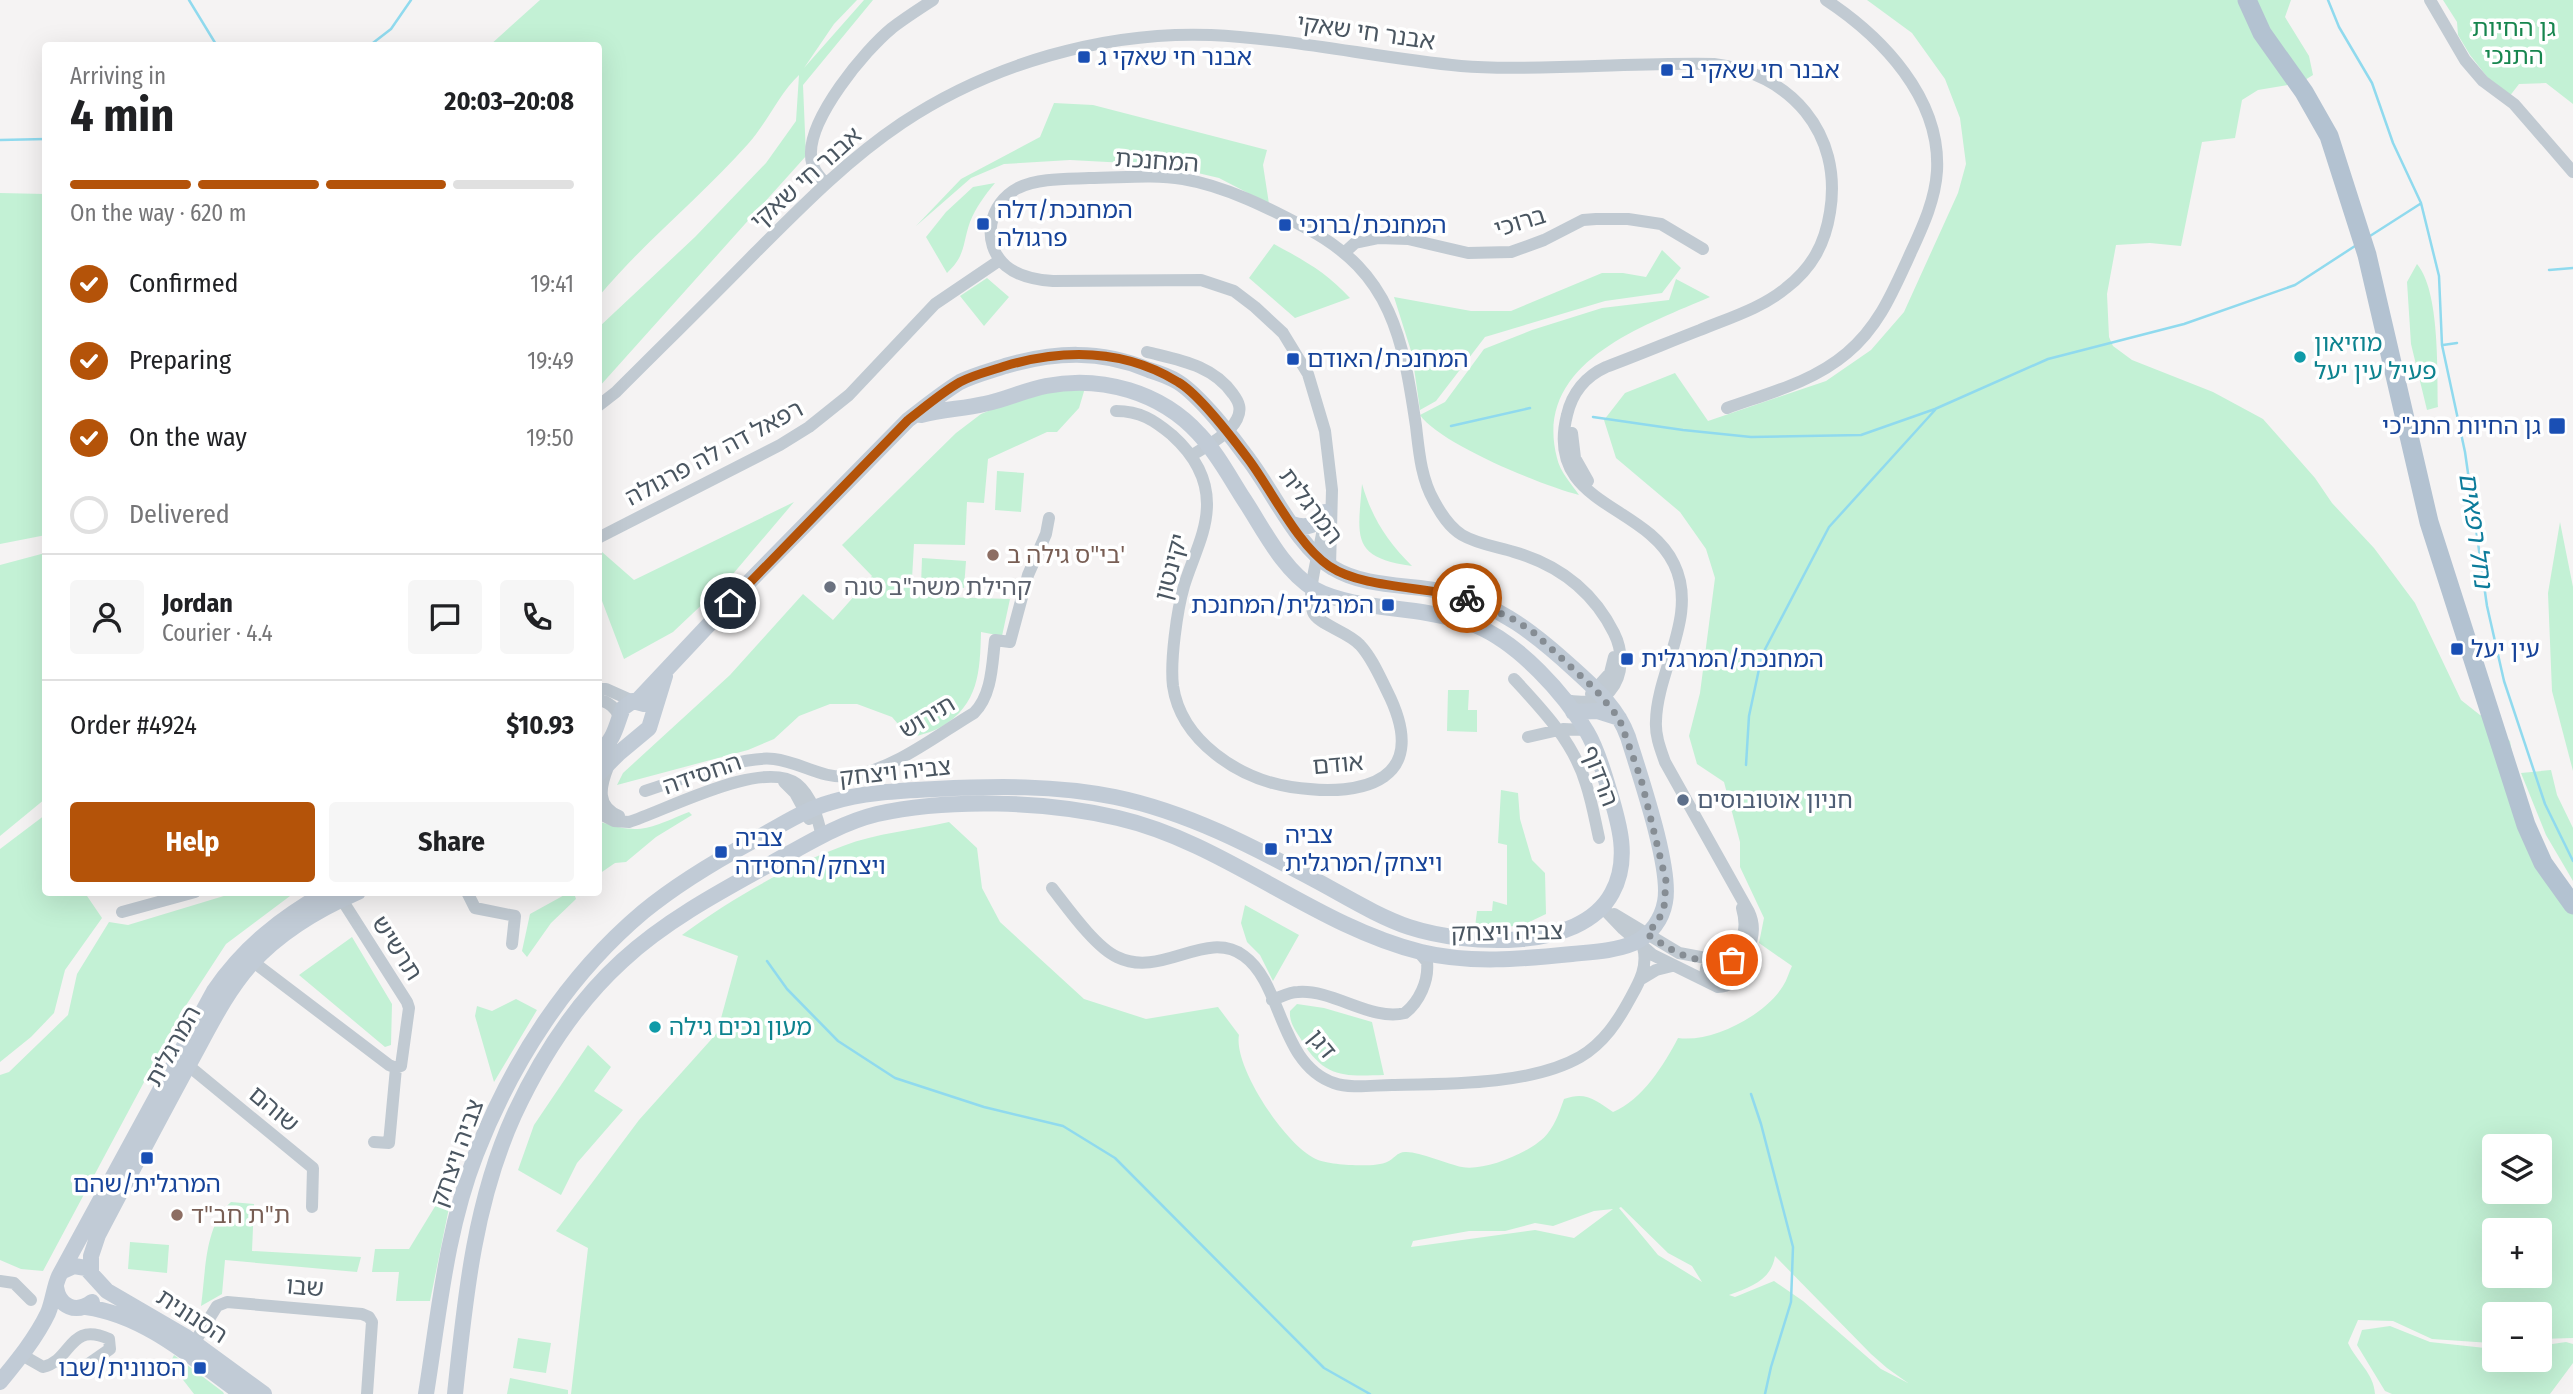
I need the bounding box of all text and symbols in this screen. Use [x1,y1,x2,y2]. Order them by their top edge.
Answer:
street label: אבנר חי שאקי [1295,8,1437,56]
park label: גן החיות התנכי [2472,14,2556,70]
place label: אבנר חי שאקי ג [1098,43,1252,71]
marker: אבנר חי שאקי ג [1076,49,1092,65]
place label: אבנר חי שאקי ב [1681,56,1840,84]
text: Arriving in [70,62,166,90]
marker: אבנר חי שאקי ב [1659,62,1675,78]
text: 20:03–20:08 [444,86,574,117]
text: 4 min [70,88,174,143]
street label: אבנר חי שאקי [745,121,867,235]
street label: המחנכת [1114,144,1200,178]
place label: המחנכת/דלה פרגולה [997,196,1133,252]
text: On the way · 620 m [70,199,246,227]
street label: ברוכי [1491,201,1549,243]
place label: המחנכת/ברוכי [1299,211,1447,239]
marker: המחנכת/דלה פרגולה [975,216,991,232]
marker: המחנכת/ברוכי [1277,217,1293,233]
icon: check [70,265,108,303]
text: Confirmed [129,268,239,299]
text: 19:41 [530,270,574,298]
place label: מוזיאון פעיל עין יעל [2314,329,2437,385]
icon: check [70,342,108,380]
text: Preparing [129,345,231,376]
place label: המחנכת/האודם [1307,345,1469,373]
text: 19:49 [527,347,574,375]
marker: מוזיאון פעיל עין יעל [2292,349,2308,365]
marker: המחנכת/האודם [1285,351,1301,367]
street label: רפאל דה לה פרגולה [620,394,808,512]
place label: גן החיות התנ"כי [2382,412,2541,440]
marker: גן החיות התנ"כי [2547,416,2567,436]
icon: check [70,419,108,457]
text: On the way [129,422,247,453]
text: 19:50 [526,424,574,452]
street label: המרגלית [1273,463,1349,549]
water label: נחל רפאים [2452,470,2499,592]
text: Delivered [129,499,230,530]
street label: יקינטון [1149,530,1193,604]
place label: בי"ס גילה ב' [1007,541,1125,569]
marker: בי"ס גילה ב' [985,547,1001,563]
courier [1432,563,1502,633]
pin [700,573,760,633]
place label: קהילת משה"ב טנה [844,573,1032,601]
marker: קהילת משה"ב טנה [822,579,838,595]
icon: bike [1448,579,1486,617]
button: person [70,580,144,654]
button: chat [408,580,482,654]
button: phone [500,580,574,654]
icon: home [711,584,749,622]
text: Jordan [162,588,233,619]
place label: המרגלית/המחנכת [1191,591,1374,619]
marker: המרגלית/המחנכת [1380,597,1396,613]
text: Courier · 4.4 [162,619,273,647]
place label: עין יעל [2471,635,2540,663]
marker: עין יעל [2449,641,2465,657]
place label: המחנכת/המרגלית [1641,645,1824,673]
marker: המחנכת/המרגלית [1619,651,1635,667]
street label: תירוש [894,690,960,744]
text: Order #4924 [70,710,197,741]
text: $10.93 [506,710,574,741]
street label: הרדוף [1576,742,1624,810]
street label: החסידה [659,748,745,800]
street label: אודם [1311,748,1365,780]
street label: צביה ויצחק [838,752,952,792]
place label: חניון אוטובוסים [1697,786,1853,814]
marker: חניון אוטובוסים [1675,792,1691,808]
button: Help [70,802,315,882]
button: Share [329,802,574,882]
place label: צביה ויצחק/המרגלית [1285,821,1442,877]
place label: צביה ויצחק/החסידה [735,824,886,880]
marker: צביה ויצחק/המרגלית [1263,841,1279,857]
marker: צביה ויצחק/החסידה [713,844,729,860]
street label: תרשיש [366,911,428,985]
street label: צביה ויצחק [1451,917,1563,947]
pin [1702,930,1762,990]
icon: bag [1713,941,1751,979]
street label: המרגלית [140,1001,206,1091]
place label: מעון נכים גילה [669,1013,812,1041]
marker: מעון נכים גילה [647,1019,663,1035]
street label: דגן [1302,1024,1342,1064]
street label: שוהם [243,1080,305,1138]
street label: צביה ויצחק [425,1095,489,1211]
map controls [2482,1134,2552,1372]
button: layers [2482,1134,2552,1204]
marker: המרגלית/שהם [139,1150,155,1166]
place label: המרגלית/שהם [73,1170,221,1198]
place label: ת"ת חב"ד [191,1201,290,1229]
marker: ת"ת חב"ד [169,1207,185,1223]
button: + [2482,1218,2552,1288]
street label: שבו [285,1271,325,1303]
street label: הסנונית [151,1283,233,1349]
button: − [2482,1302,2552,1372]
place label: הסנונית/שבו [58,1354,186,1382]
marker: הסנונית/שבו [192,1360,208,1376]

